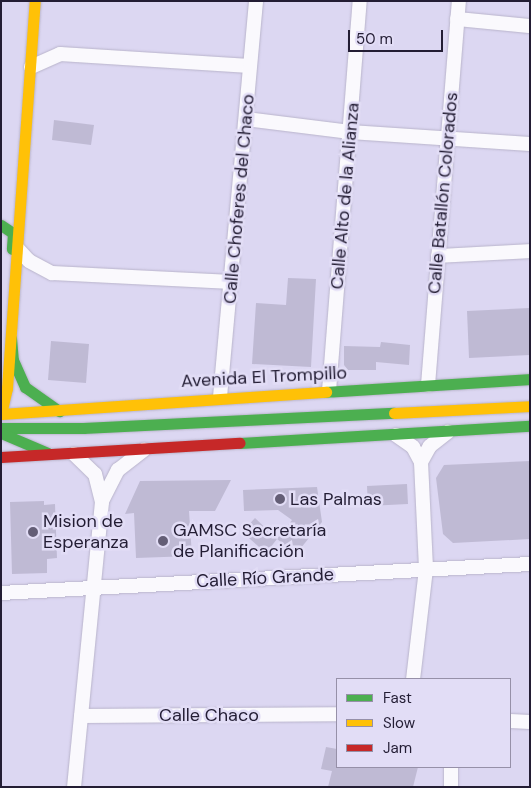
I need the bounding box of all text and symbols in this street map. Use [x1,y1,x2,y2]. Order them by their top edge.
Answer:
scale bar [351,20,446,52]
text: 50 m [356,29,393,49]
street label: Calle Batallón Colorados [423,91,463,295]
street label: Calle Choferes del Chaco [219,93,259,305]
street label: Calle Alto de la Alianza [326,102,364,290]
street label: Avenida El Trompillo [180,362,348,392]
place label: Las Palmas [290,488,382,510]
marker: Las Palmas [274,493,286,505]
place label: Mision de Esperanza [43,511,129,554]
place label: GAMSC Secretaría de Planificación [173,520,326,562]
marker: Mision de Esperanza [27,526,39,538]
marker: GAMSC Secretaría de Planificación [157,535,169,547]
street label: Calle Río Grande [196,564,334,592]
legend [336,678,511,768]
text: Fast [383,688,412,708]
street label: Calle Chaco [159,704,259,726]
text: Slow [383,713,415,733]
text: Jam [383,738,412,758]

